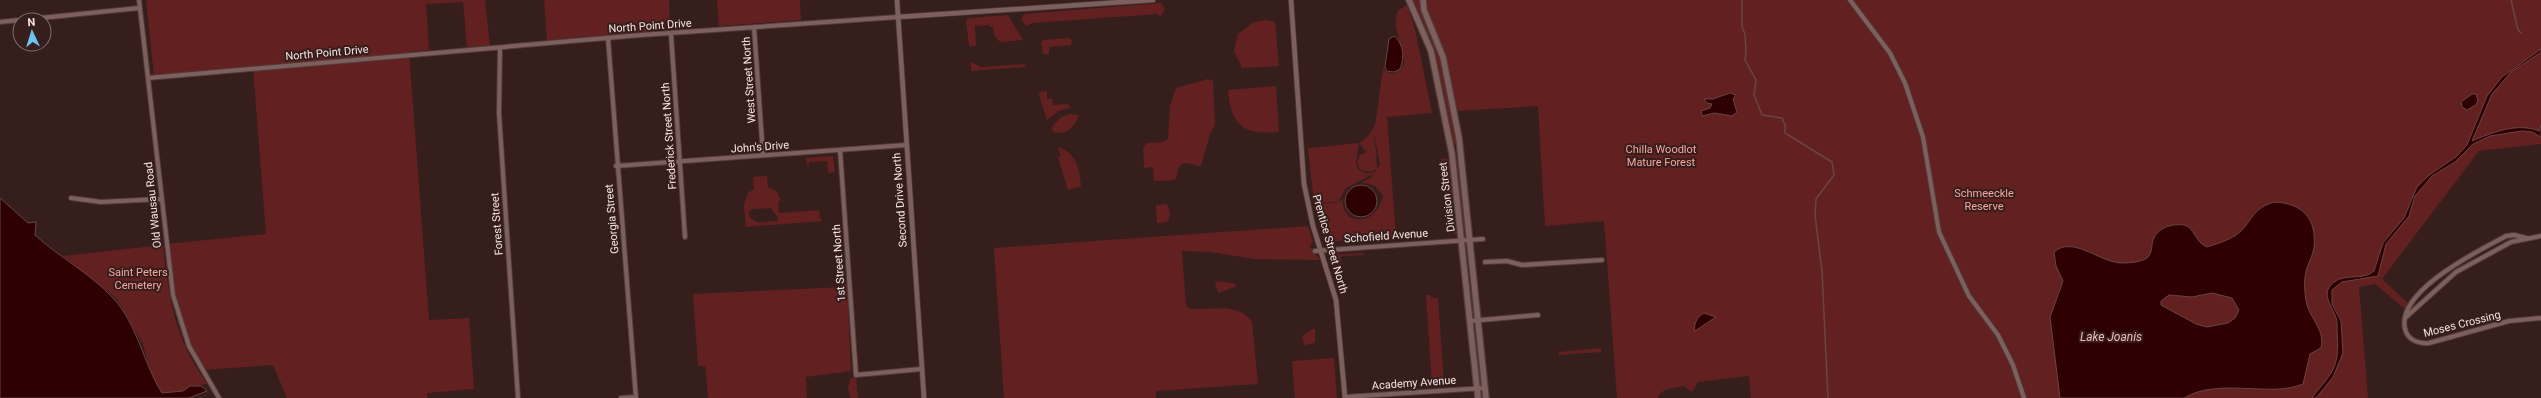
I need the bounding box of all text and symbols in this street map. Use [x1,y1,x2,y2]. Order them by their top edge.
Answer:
north arrow [12,12,52,52]
text: N [27,16,36,29]
street label: North Point Drive [608,17,692,35]
street label: West Street North [739,36,759,124]
street label: North Point Drive [285,43,369,63]
street label: Frederick Street North [659,82,679,190]
street label: John's Drive [730,138,790,156]
park label: Chilla Woodlot Mature Forest [1626,143,1697,169]
street label: Second Drive North [890,152,910,248]
street label: Old Wausau Road [142,161,164,249]
street label: Division Street [1436,161,1458,233]
street label: Georgia Street [602,183,622,254]
park label: Schmeeckle Reserve [1954,187,2014,213]
street label: Forest Street [488,192,506,256]
street label: Prentice Street North [1310,193,1350,295]
street label: 1st Street North [830,224,848,302]
street label: Schofield Avenue [1344,227,1429,245]
park label: Saint Peters Cemetery [108,266,168,292]
street label: Moses Crossing [2422,308,2502,340]
water label: Lake Joanis [2080,330,2142,344]
street label: Academy Avenue [1371,374,1457,392]

